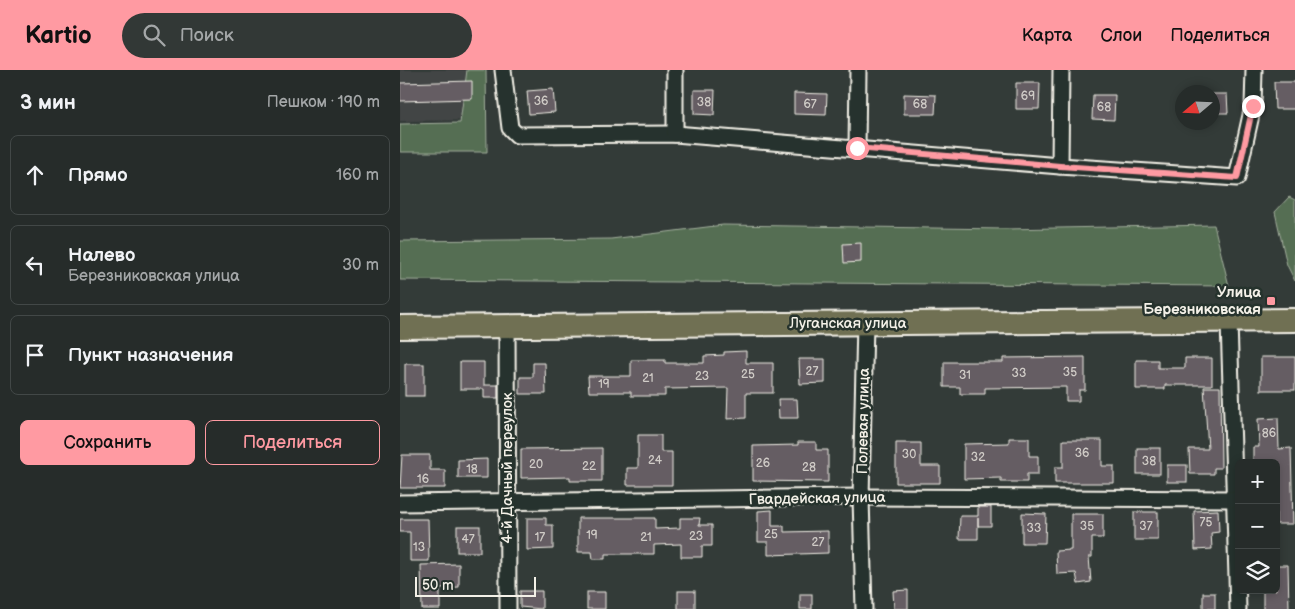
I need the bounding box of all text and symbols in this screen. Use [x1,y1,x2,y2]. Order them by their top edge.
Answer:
search box [122,13,472,58]
text: Kartio [25,21,92,50]
icon: search [140,21,168,49]
text: Поиск [180,24,234,47]
text: Карта [1022,25,1072,46]
text: Слои [1100,25,1142,46]
text: Поделиться [1170,25,1270,46]
north arrow [1175,85,1220,130]
house number: 69 [1021,89,1035,104]
text: 3 мин [20,90,76,115]
text: Пешком · 190 m [267,93,380,112]
house number: 36 [534,94,548,109]
house number: 38 [697,95,711,110]
route end [1242,95,1265,118]
house number: 67 [803,97,817,112]
house number: 68 [913,97,927,112]
house number: 68 [1097,100,1111,115]
route start [846,137,869,160]
icon: ahead [21,161,49,189]
text: Прямо [68,164,128,187]
text: 160 m [336,166,379,185]
text: Налево [68,244,135,267]
icon: left [21,251,49,279]
text: 30 m [342,256,379,275]
text: Березниковская улица [68,267,240,286]
place label: Улица Березниковская [1143,283,1261,319]
marker: Улица Березниковская [1265,295,1277,307]
street label: Луганская улица [788,314,907,333]
icon: arrive [21,341,49,369]
text: Пункт назначения [68,344,233,367]
house number: 27 [806,364,819,379]
house number: 35 [1063,365,1077,380]
house number: 33 [1012,366,1026,381]
house number: 25 [741,367,755,382]
street label: Полевая улица [853,368,874,474]
house number: 31 [959,368,971,383]
house number: 23 [695,369,709,384]
house number: 21 [642,371,654,386]
house number: 19 [598,377,610,392]
street label: 4-й Дачный переулок [498,392,517,544]
button: Сохранить [20,420,195,465]
button: Поделиться [205,420,380,465]
house number: 86 [1262,426,1276,441]
house number: 36 [1075,446,1089,461]
house number: 30 [902,447,916,462]
house number: 32 [971,450,985,465]
house number: 24 [648,453,663,468]
house number: 38 [1142,454,1156,469]
house number: 26 [756,456,770,471]
house number: 20 [529,457,543,472]
house number: 22 [582,459,596,474]
map controls [1235,459,1280,594]
button: + [1235,459,1280,504]
house number: 28 [802,460,816,475]
house number: 18 [466,462,478,477]
house number: 16 [417,472,429,487]
street label: Гвардейская улица [748,488,886,509]
button: − [1235,504,1280,549]
house number: 75 [1200,515,1213,530]
house number: 35 [1080,519,1094,534]
house number: 37 [1139,519,1153,534]
house number: 33 [1027,521,1041,536]
house number: 25 [764,527,778,542]
house number: 19 [586,528,598,543]
house number: 23 [689,529,703,544]
house number: 17 [535,530,545,545]
house number: 21 [640,530,652,545]
house number: 47 [461,532,475,547]
house number: 27 [812,535,825,550]
house number: 13 [413,540,425,555]
button: layers [1235,549,1280,594]
scale bar [415,574,536,597]
text: 50 m [422,577,454,594]

